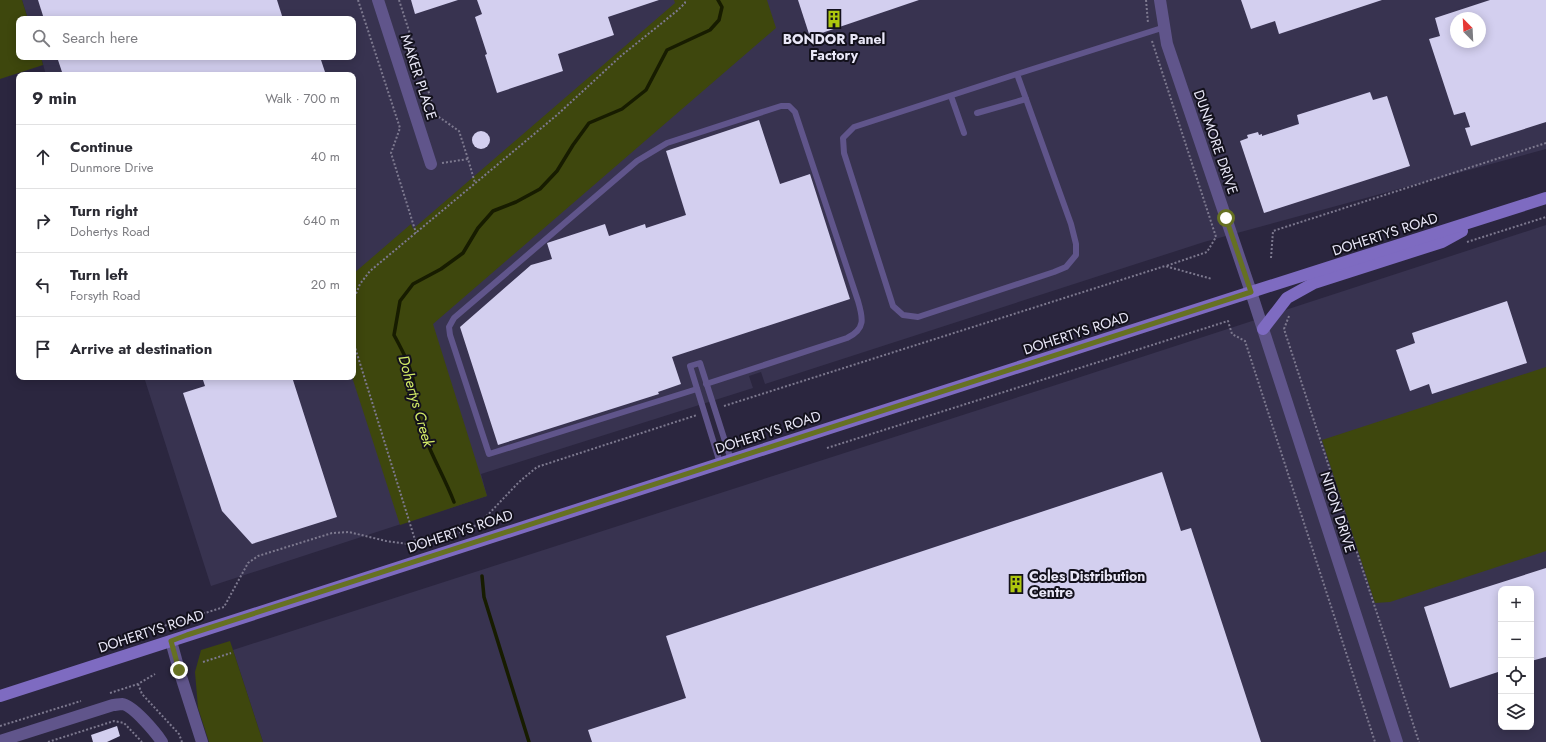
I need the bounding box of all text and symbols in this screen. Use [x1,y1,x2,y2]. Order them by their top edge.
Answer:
building icon: BONDOR Panel Factory [824,9,844,29]
north arrow [1450,12,1486,48]
search box [16,16,356,60]
icon: search [30,27,52,49]
text: Search here [62,27,138,49]
place label: BONDOR Panel Factory [783,29,885,65]
street label: MAKER PLACE [396,32,442,122]
text: 9 min [32,86,77,110]
street label: DUNMORE DRIVE [1189,87,1243,197]
text: Walk · 700 m [265,89,340,108]
text: Continue [70,136,133,158]
icon: ahead [32,146,54,168]
text: 40 m [311,147,340,166]
text: Dunmore Drive [70,158,154,177]
text: Turn right [70,200,138,222]
street label: DOHERTYS ROAD [1330,207,1440,261]
route start [1217,209,1235,227]
icon: right [32,210,54,232]
text: 640 m [303,211,340,230]
text: Dohertys Road [70,222,150,241]
text: Turn left [70,264,128,286]
icon: left [32,274,54,296]
text: 20 m [311,275,340,294]
text: Forsyth Road [70,286,140,305]
street label: DOHERTYS ROAD [1021,306,1131,360]
icon: arrive [32,338,54,360]
text: Arrive at destination [70,338,212,360]
water label: Dohertys Creek [392,353,440,450]
street label: DOHERTYS ROAD [713,405,823,459]
street label: NITON DRIVE [1316,469,1360,555]
street label: DOHERTYS ROAD [405,504,515,558]
place label: Coles Distribution Centre [1029,566,1145,602]
building icon: Coles Distribution Centre [1006,574,1026,594]
map controls [1498,586,1534,730]
button: + [1498,586,1534,622]
street label: DOHERTYS ROAD [96,604,206,658]
button: − [1498,622,1534,658]
button: locate [1498,658,1534,694]
route end [170,661,188,679]
button: layers [1498,694,1534,730]

